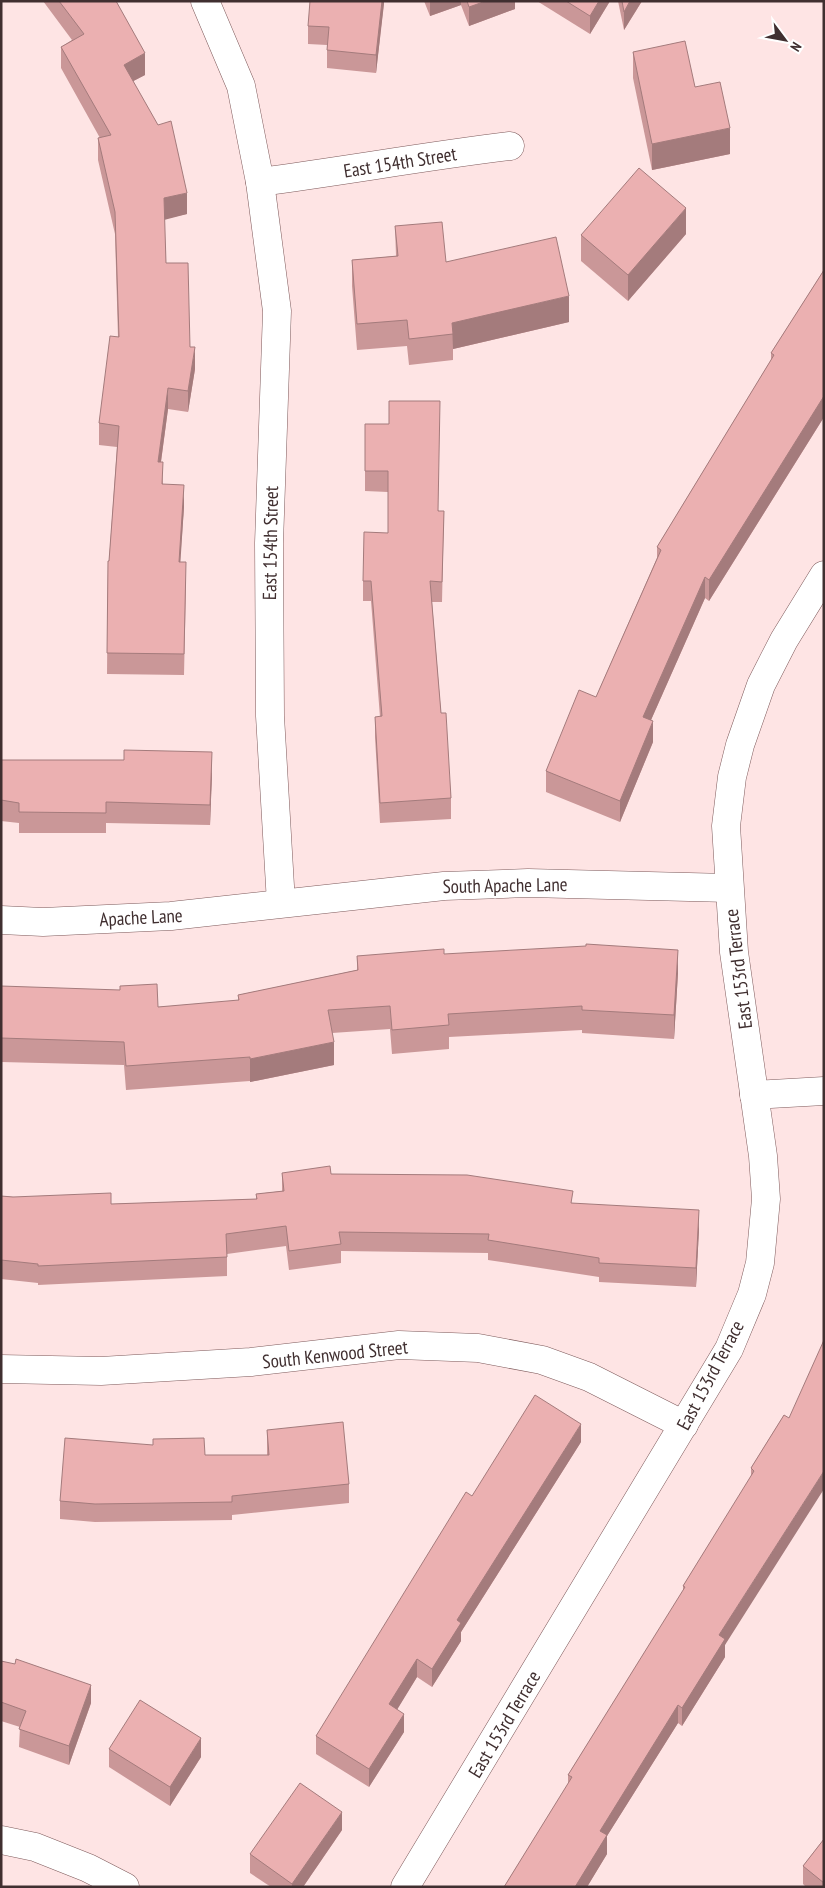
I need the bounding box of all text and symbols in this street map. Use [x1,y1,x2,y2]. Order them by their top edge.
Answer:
north arrow [760,15,810,65]
text: N [786,39,806,55]
street label: East 154th Street [342,141,459,183]
street label: East 154th Street [257,485,283,600]
street label: South Apache Lane [442,872,568,898]
street label: Apache Lane [99,903,183,931]
street label: East 153rd Terrace [719,907,757,1030]
street label: East 153rd Terrace [671,1316,749,1434]
street label: South Kenwood Street [261,1334,410,1374]
street label: East 153rd Terrace [463,1666,545,1782]

